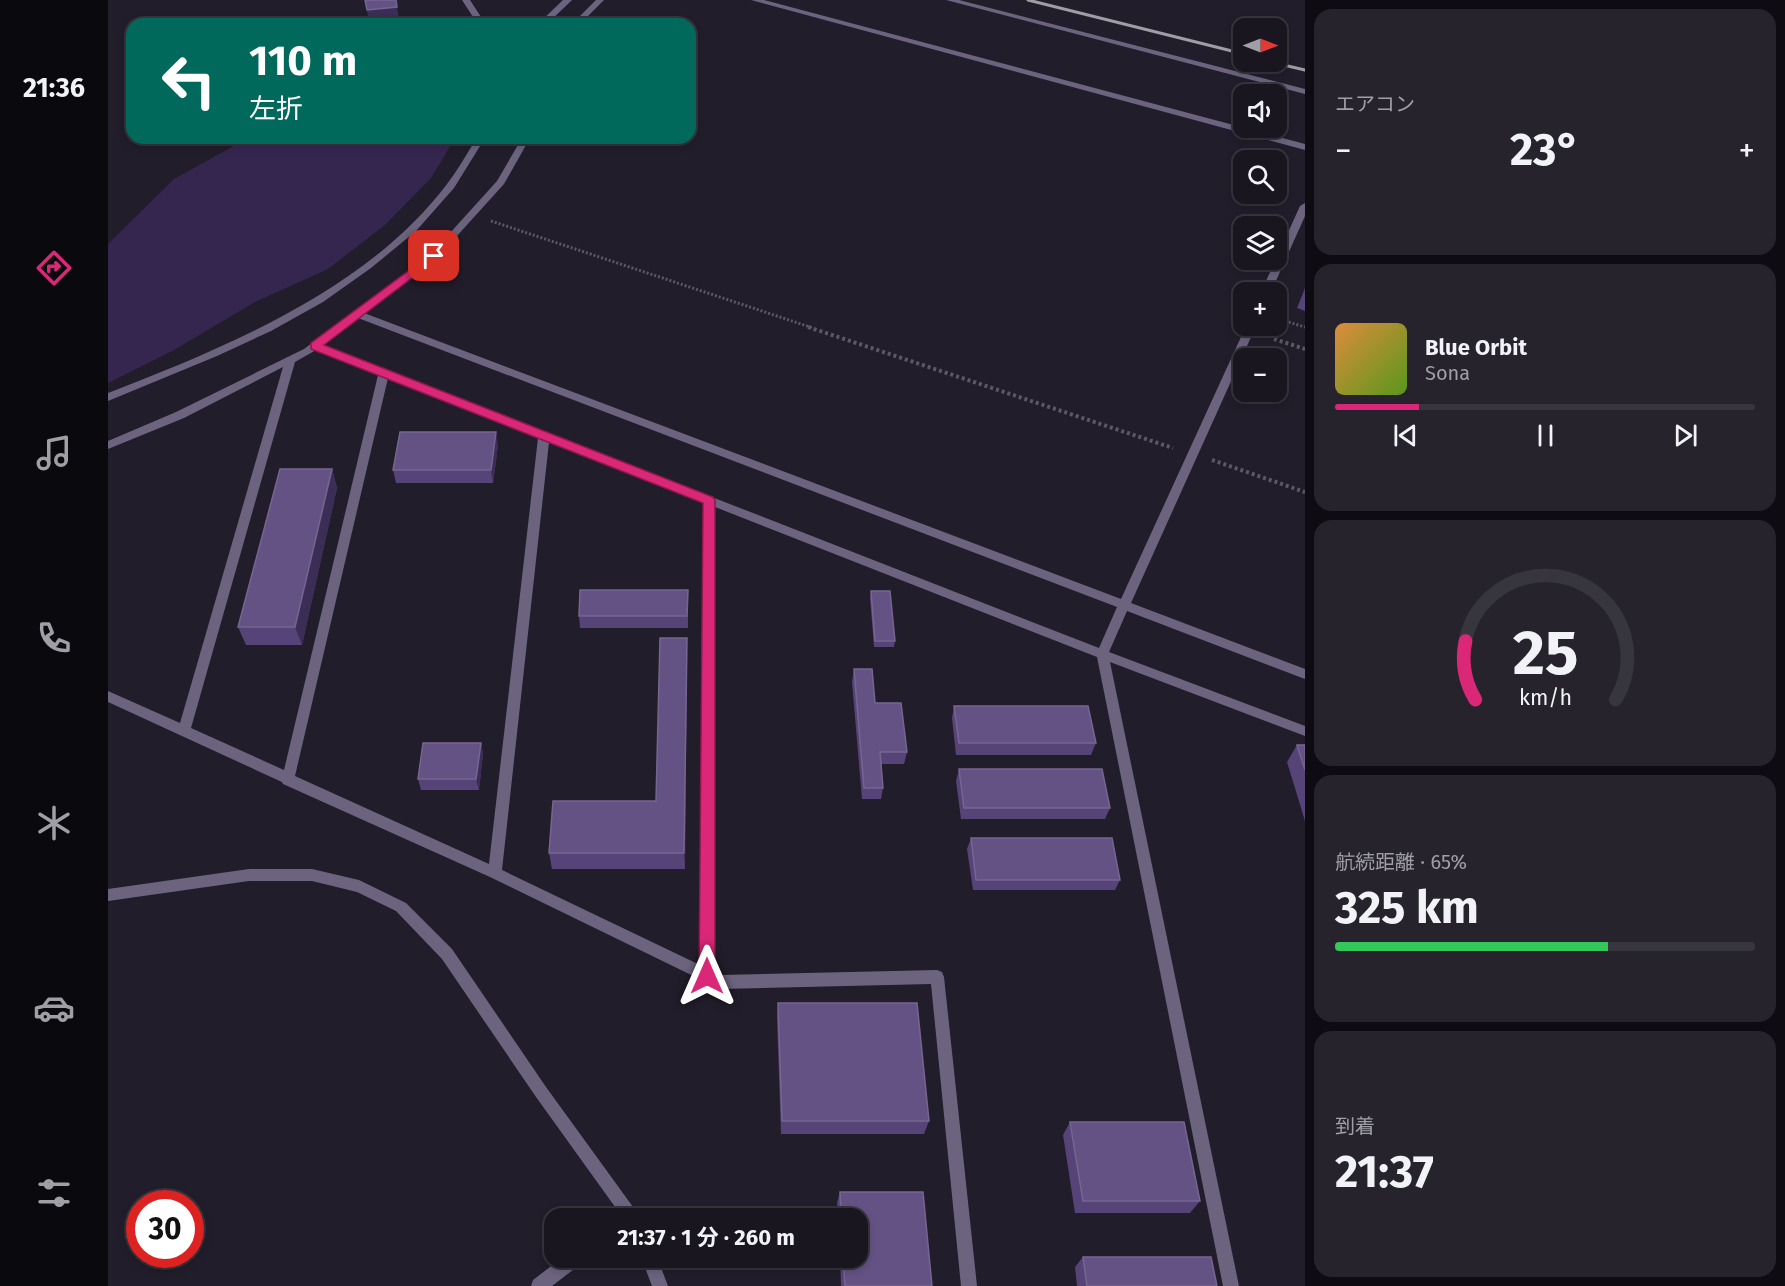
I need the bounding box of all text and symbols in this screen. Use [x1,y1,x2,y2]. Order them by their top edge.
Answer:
north arrow [1233,18,1287,72]
map controls [1233,18,1287,402]
text: 110 m [249,36,357,86]
icon: left [150,42,228,120]
text: 21:36 [23,72,85,104]
button: sound [1233,84,1287,138]
text: エアコン [1335,92,1415,116]
text: 左折 [249,93,303,125]
text: 23° [1510,123,1580,177]
text: − [1335,131,1352,171]
text: + [1739,131,1755,171]
button: search [1233,150,1287,204]
button: layers [1233,216,1287,270]
pin [408,230,459,281]
icon: arrive [417,239,450,272]
icon: directions [33,247,75,289]
button: + [1233,282,1287,336]
text: Blue Orbit [1425,334,1527,361]
button: − [1233,348,1287,402]
text: Sona [1425,361,1470,385]
icon: previous [1389,419,1422,452]
icon: pause [1529,419,1562,452]
icon: next [1669,419,1702,452]
icon: music [33,432,75,474]
text: 25 [1512,616,1578,691]
icon: phone [33,617,75,659]
text: km/h [1518,685,1572,711]
icon: climate [33,802,75,844]
text: 航続距離 · 65% [1335,850,1467,874]
text: 325 km [1335,881,1479,935]
position arrow [675,944,739,1008]
icon: car [33,987,75,1029]
text: 到着 [1335,1114,1375,1138]
text: 21:37 [1335,1145,1434,1199]
icon: filters [33,1172,75,1214]
speed limit sign: 30 [126,1190,204,1268]
text: 21:37 · 1 分 · 260 m [617,1224,795,1251]

